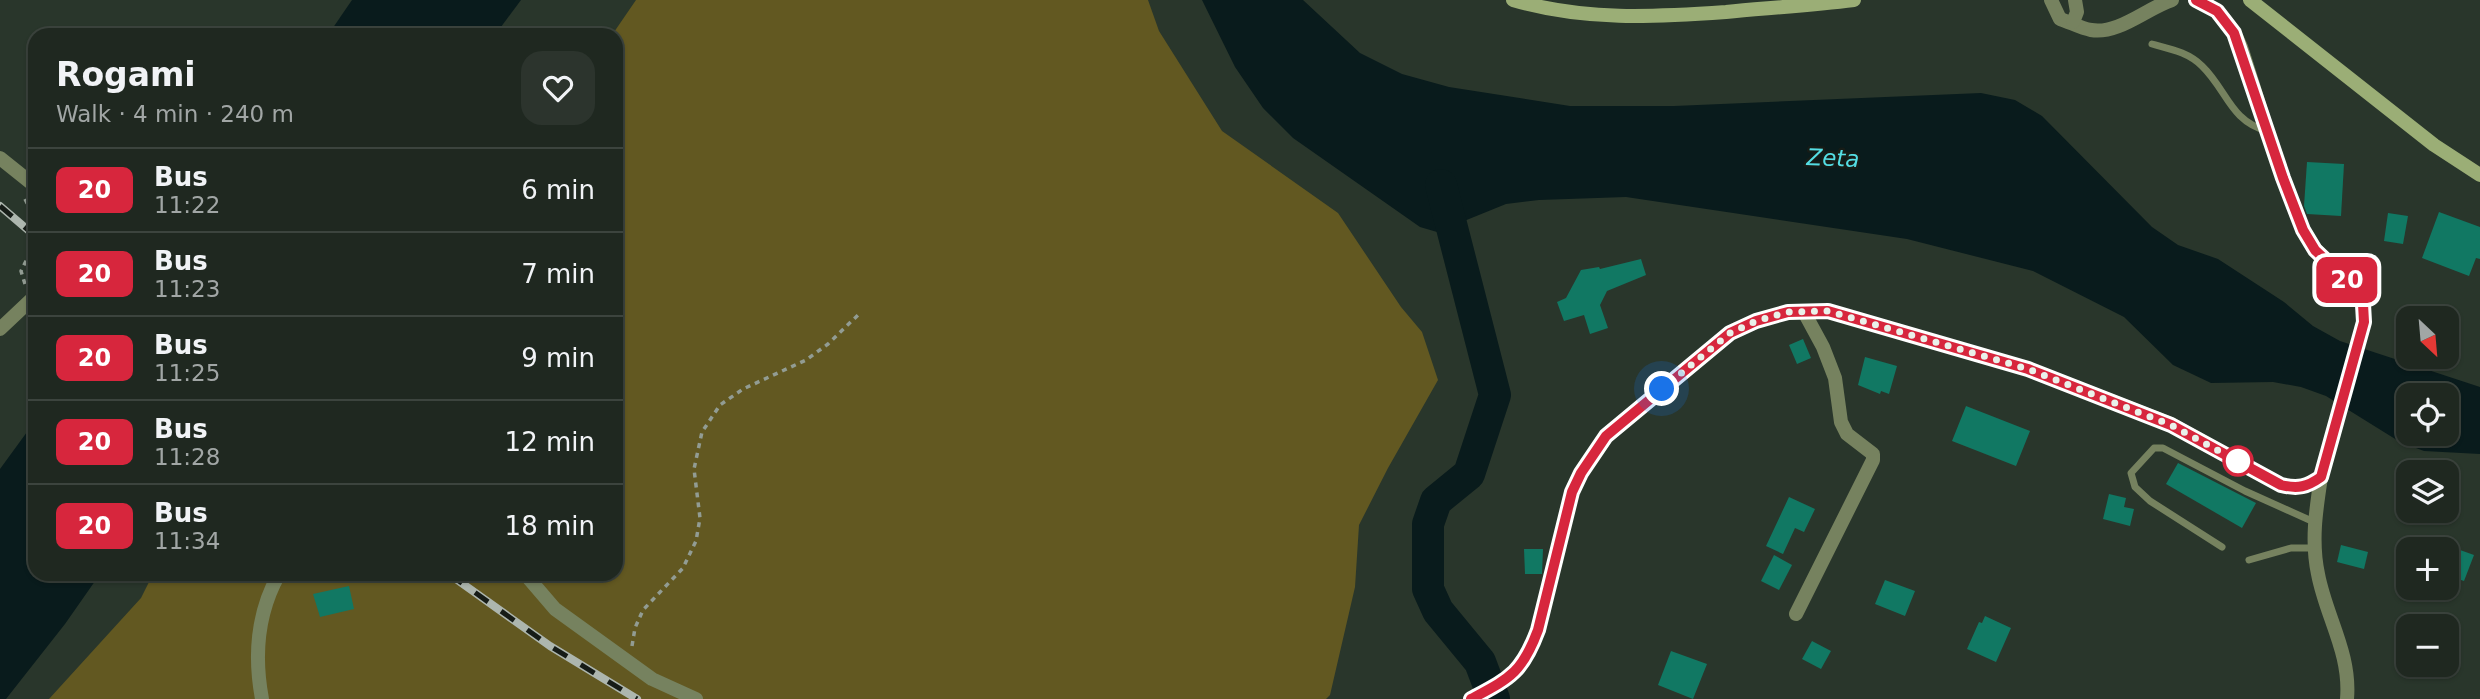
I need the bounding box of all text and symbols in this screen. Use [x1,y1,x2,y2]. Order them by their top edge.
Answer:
button: heart [521,51,595,125]
text: Rogami [56,55,196,94]
text: Walk · 4 min · 240 m [56,101,294,127]
water label: Zeta [1805,144,1860,172]
text: Bus [154,162,208,192]
text: 6 min [521,175,595,205]
text: 20 [78,176,111,204]
text: 11:22 [154,192,220,218]
text: Bus [154,246,208,276]
line badge: 20 [2316,257,2378,303]
text: 7 min [521,259,595,289]
text: 20 [78,260,111,288]
text: 20 [2330,266,2364,294]
text: 11:23 [154,276,220,302]
north arrow [2396,306,2459,369]
map controls [2396,306,2459,677]
text: Bus [154,330,208,360]
text: 9 min [521,343,595,373]
text: 20 [78,344,111,372]
text: 11:25 [154,360,220,386]
your location [1644,371,1679,406]
button: locate [2396,383,2459,446]
text: Bus [154,414,208,444]
text: 12 min [505,427,595,457]
text: 20 [78,428,111,456]
text: 11:28 [154,444,220,470]
unlabelled marker [2223,446,2253,476]
button: layers [2396,460,2459,523]
text: Bus [154,498,208,528]
text: 18 min [505,511,595,541]
text: 20 [78,512,111,540]
text: 11:34 [154,528,220,554]
button: + [2396,537,2459,600]
button: − [2396,614,2459,677]

